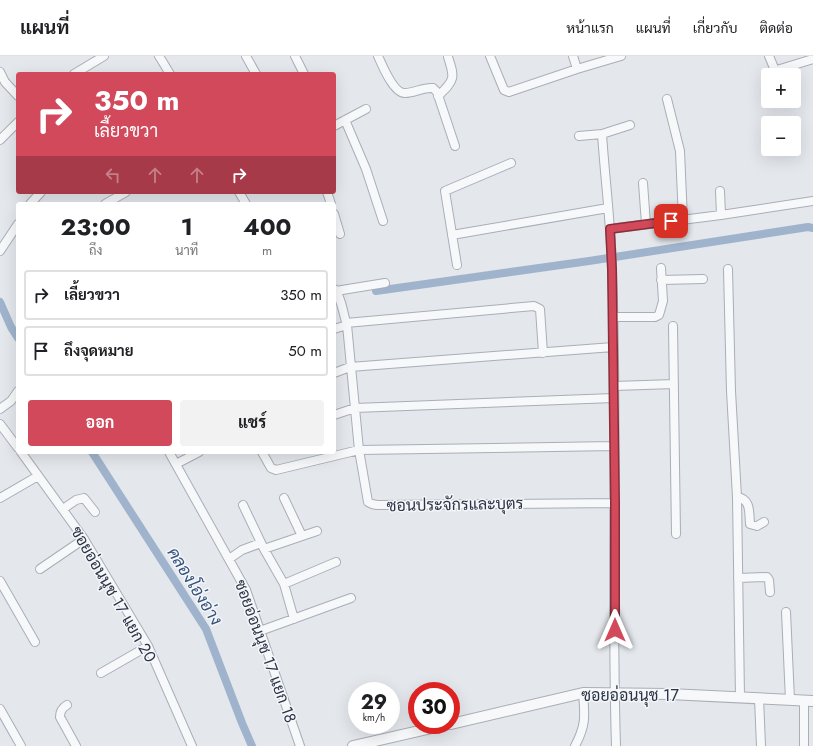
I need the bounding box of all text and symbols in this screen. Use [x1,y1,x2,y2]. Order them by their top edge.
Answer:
text: แผนที่ [20,14,69,41]
text: หน้าแรก [566,18,614,38]
text: แผนที่ [636,18,671,38]
text: เกี่ยวกับ [693,18,737,38]
text: ติดต่อ [759,18,793,38]
map controls [761,68,801,156]
button: + [761,68,801,108]
text: 350 m [94,80,179,121]
icon: right [28,88,80,140]
button: − [761,116,801,156]
text: เลี้ยวขวา [94,118,158,144]
icon: left [102,164,124,186]
icon: ahead [144,164,166,186]
icon: ahead [186,164,208,186]
icon: right [228,164,250,186]
pin [654,204,688,238]
text: 23:00 [61,209,131,244]
text: 1 [181,209,193,244]
text: 400 [243,209,291,244]
icon: arrive [660,210,682,232]
text: ถึง [89,241,102,260]
text: นาที [175,241,198,260]
text: m [262,241,272,260]
icon: right [30,284,52,306]
text: เลี้ยวขวา [64,284,120,306]
text: 350 m [280,284,322,306]
icon: arrive [30,340,52,362]
text: ถึงจุดหมาย [64,340,134,362]
text: 50 m [288,340,322,362]
button: ออก [28,400,172,446]
button: แชร์ [180,400,324,446]
street label: ซอนประจักรและบุตร [386,492,524,517]
street label: ซอยอ่อนนุช 17 แยก 20 [65,522,162,667]
water label: คลองโอ่งอ่าง [162,542,229,630]
street label: ซอยอ่อนนุช 17 แยก 18 [229,576,302,726]
position arrow [594,609,636,651]
speed limit sign: 30 [408,682,460,734]
street label: ซอยอ่อนนุช 17 [581,684,679,707]
text: 29 [361,688,387,717]
text: km/h [363,710,385,725]

